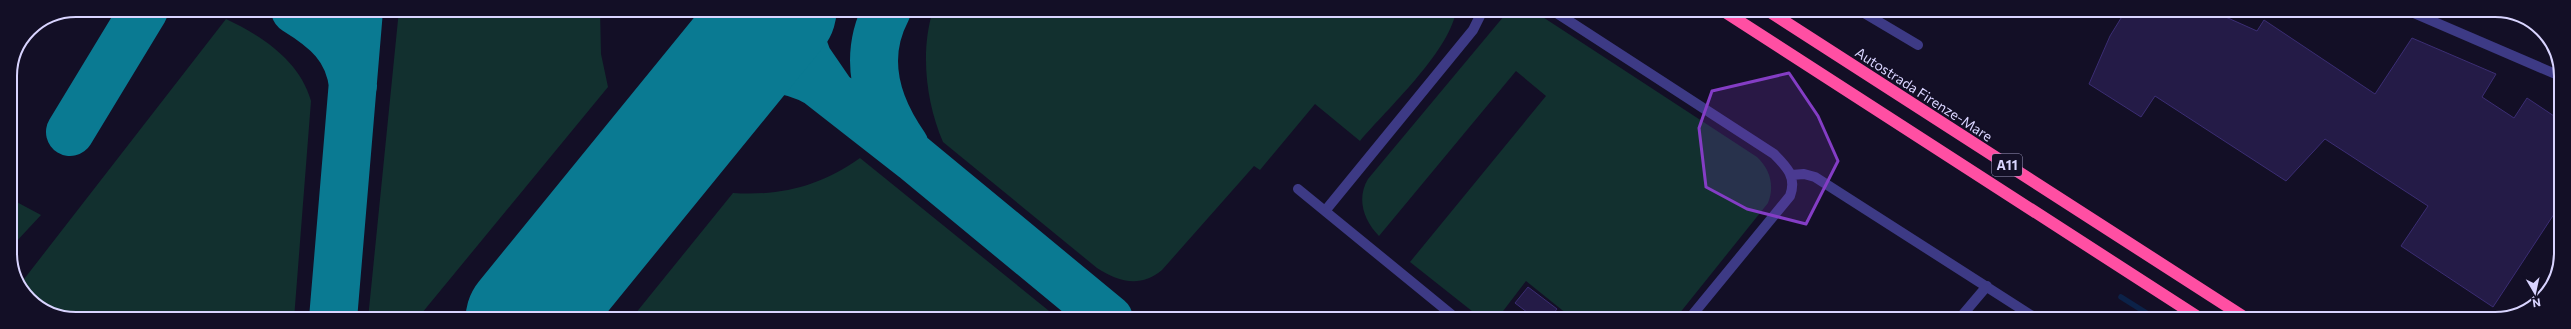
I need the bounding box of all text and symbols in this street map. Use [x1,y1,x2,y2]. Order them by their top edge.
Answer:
street label: Autostrada Firenze-Mare [1852,43,1996,145]
road number: A11 [1992,154,2022,176]
north arrow [2515,273,2555,313]
text: N [2532,296,2542,310]

